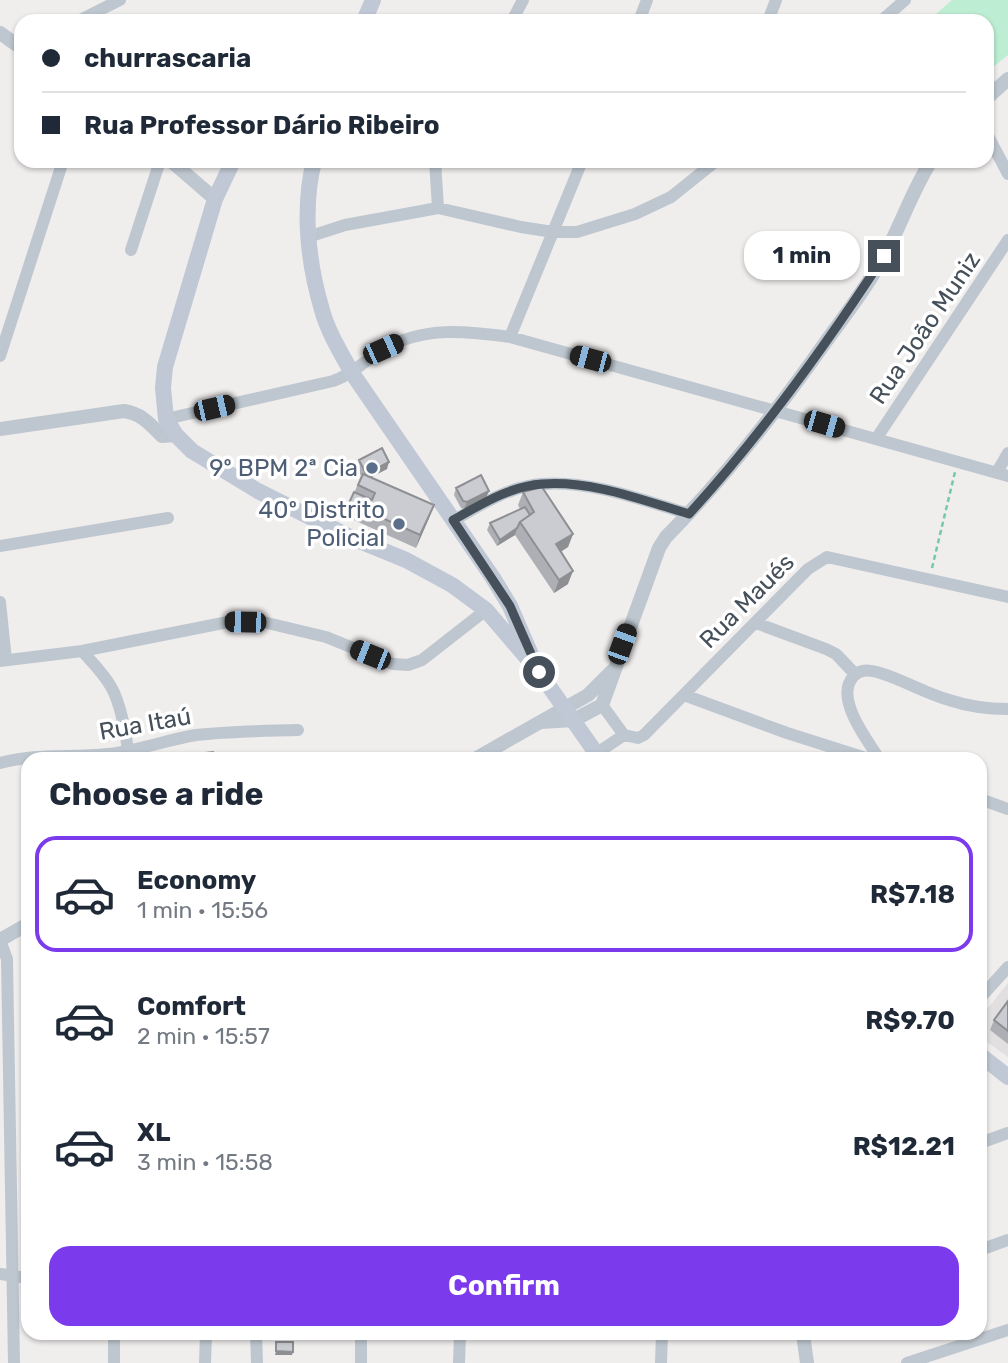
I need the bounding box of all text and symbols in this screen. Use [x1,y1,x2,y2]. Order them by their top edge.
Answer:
text: churrascaria [84,43,251,74]
text: Rua Professor Dário Ribeiro [84,110,440,141]
callout: 1 min [744,232,860,280]
route end [868,240,900,272]
text: 1 min [773,241,831,269]
street label: Rua João Muniz [864,247,986,409]
car [360,331,407,367]
car [567,343,614,375]
car [192,393,237,423]
car [801,408,848,440]
place label: 9º BPM 2ª Cia [209,454,358,482]
marker: 9º BPM 2ª Cia [364,460,380,476]
place label: 40º Distrito Policial [258,496,385,552]
marker: 40º Distrito Policial [391,516,407,532]
street label: Rua Maués [694,548,800,654]
car [224,611,267,633]
car [605,621,640,667]
car [347,637,394,673]
route start [523,656,555,688]
street label: Rua Itaú [97,702,193,746]
text: Choose a ride [49,775,263,813]
icon: car [53,863,116,926]
text: Economy [137,865,256,896]
text: R$7.18 [870,879,955,910]
text: 1 min · 15:56 [137,896,268,924]
icon: car [53,989,116,1052]
text: Comfort [137,991,246,1022]
text: R$9.70 [865,1005,955,1036]
text: 2 min · 15:57 [137,1022,270,1050]
icon: car [53,1115,116,1178]
text: XL [137,1117,170,1148]
text: R$12.21 [853,1131,955,1162]
text: 3 min · 15:58 [137,1148,273,1176]
button: Confirm [49,1246,959,1326]

